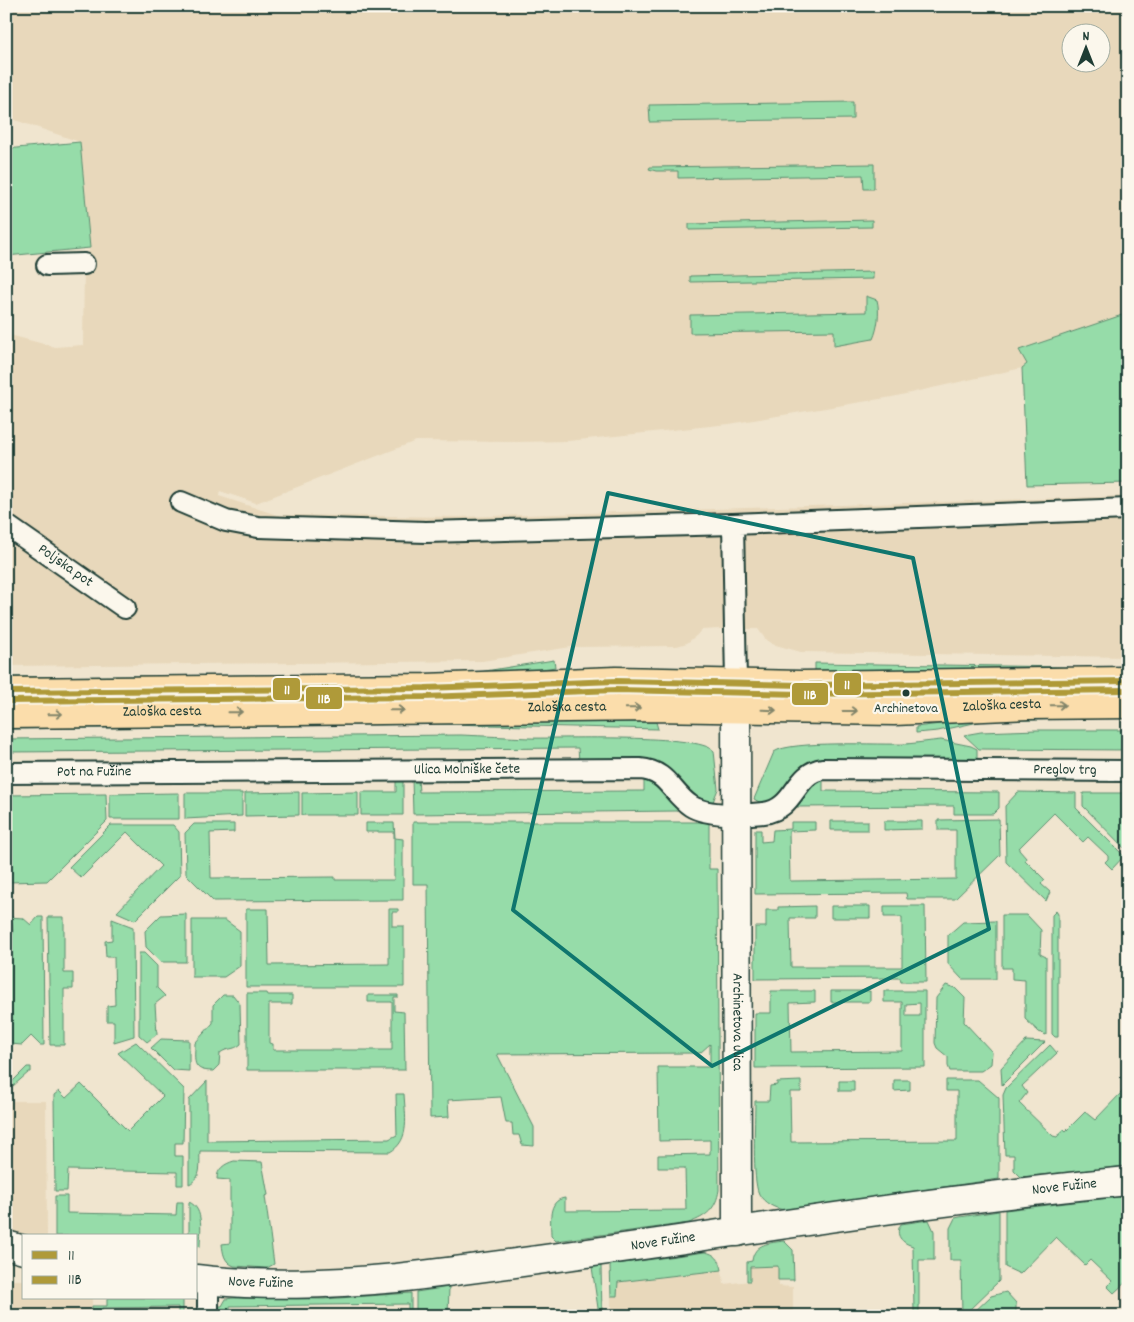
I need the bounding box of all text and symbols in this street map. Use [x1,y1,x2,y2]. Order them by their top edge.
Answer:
north arrow [1062,22,1112,72]
text: N [1083,27,1090,47]
street label: Poljska pot [33,539,98,594]
line badge: 11 [833,672,862,696]
text: 11 [844,676,850,696]
line badge: 11 [272,677,301,701]
text: 11 [284,681,290,701]
line badge: 11B [791,682,829,706]
line badge: 11B [305,686,343,710]
text: 11B [804,686,817,706]
marker: Archinetova [901,688,911,698]
text: 11B [318,690,331,710]
street label: Zaloška cesta [962,694,1042,719]
street label: Zaloška cesta [528,696,607,719]
place label: Archinetova [874,699,938,719]
one-way arrow [1050,700,1066,709]
street label: Zaloška cesta [123,701,202,724]
one-way arrow [624,703,640,713]
one-way arrow [760,705,777,715]
one-way arrow [389,706,405,715]
one-way arrow [842,706,858,716]
one-way arrow [226,707,243,717]
one-way arrow [46,709,63,719]
street label: Ulica Molniške čete [414,759,521,781]
street label: Preglov trg [1033,759,1097,782]
street label: Pot na Fužine [57,761,132,784]
street label: Archinetova ulica [726,973,748,1072]
street label: Nove Fužine [1031,1173,1098,1202]
street label: Nove Fužine [629,1227,697,1258]
legend [22,1234,198,1300]
text: 11 [68,1246,75,1268]
text: 11B [68,1270,82,1292]
street label: Nove Fužine [228,1271,294,1295]

